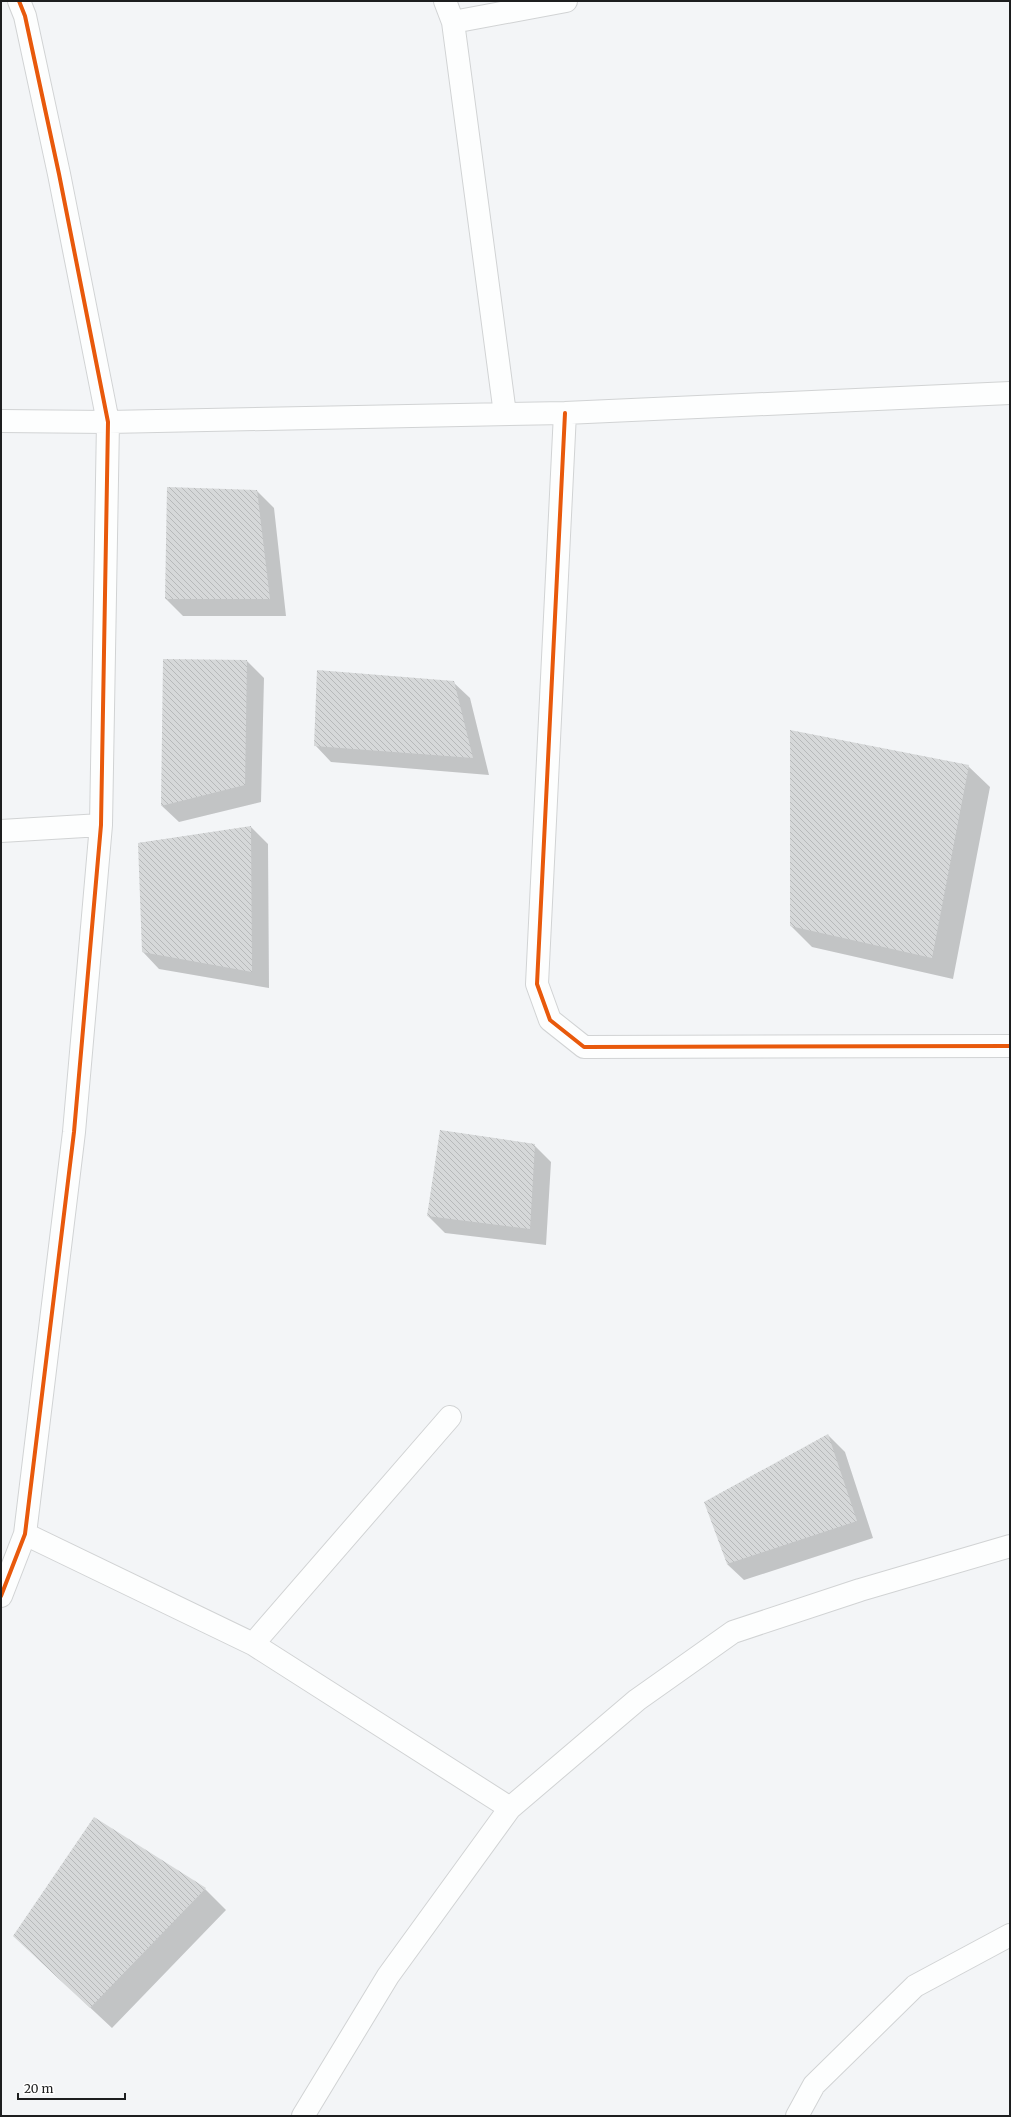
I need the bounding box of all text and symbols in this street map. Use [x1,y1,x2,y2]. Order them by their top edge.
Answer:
scale bar [18,2075,125,2101]
text: 20 m [24,2081,53,2096]

